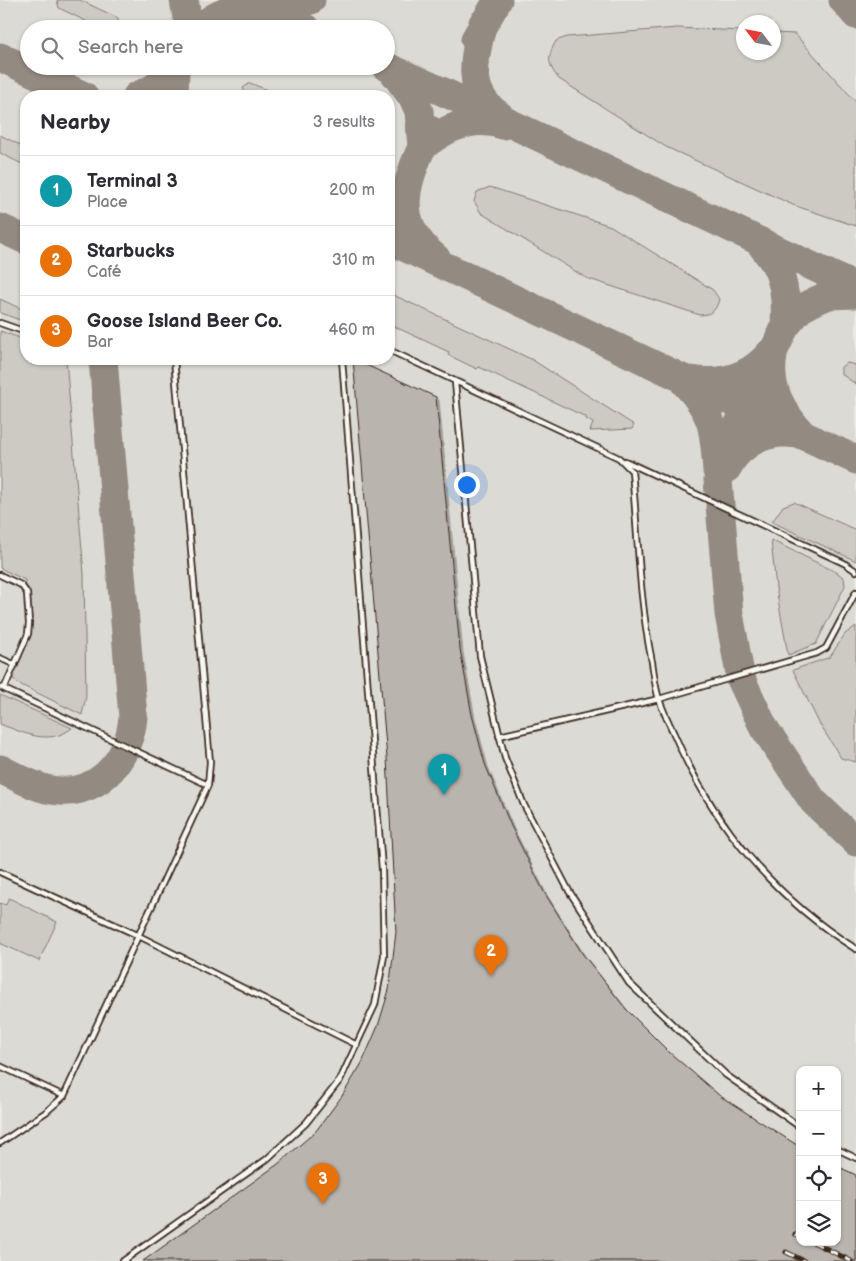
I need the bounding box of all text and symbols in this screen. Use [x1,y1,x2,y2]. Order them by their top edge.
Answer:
north arrow [736,15,781,60]
search box [20,20,395,75]
icon: search [38,34,66,62]
text: Search here [78,36,183,59]
text: Nearby [40,110,110,135]
text: 3 results [313,113,375,132]
text: Terminal 3 [87,170,178,193]
text: 1 [53,181,59,200]
text: 200 m [329,181,375,200]
text: Place [87,193,128,212]
text: Starbucks [87,240,175,263]
text: 2 [51,251,61,270]
text: 310 m [332,251,375,270]
text: Café [87,263,121,282]
text: Goose Island Beer Co. [87,310,282,333]
text: 3 [51,321,61,340]
text: 460 m [329,321,375,340]
text: Bar [87,333,113,352]
your location [454,472,480,498]
pin: 1 [428,754,460,795]
pin: 2 [475,935,507,976]
map controls [796,1066,841,1246]
button: + [796,1066,841,1111]
button: − [796,1111,841,1156]
button: locate [796,1156,841,1201]
pin: 3 [307,1163,339,1204]
button: layers [796,1201,841,1246]

